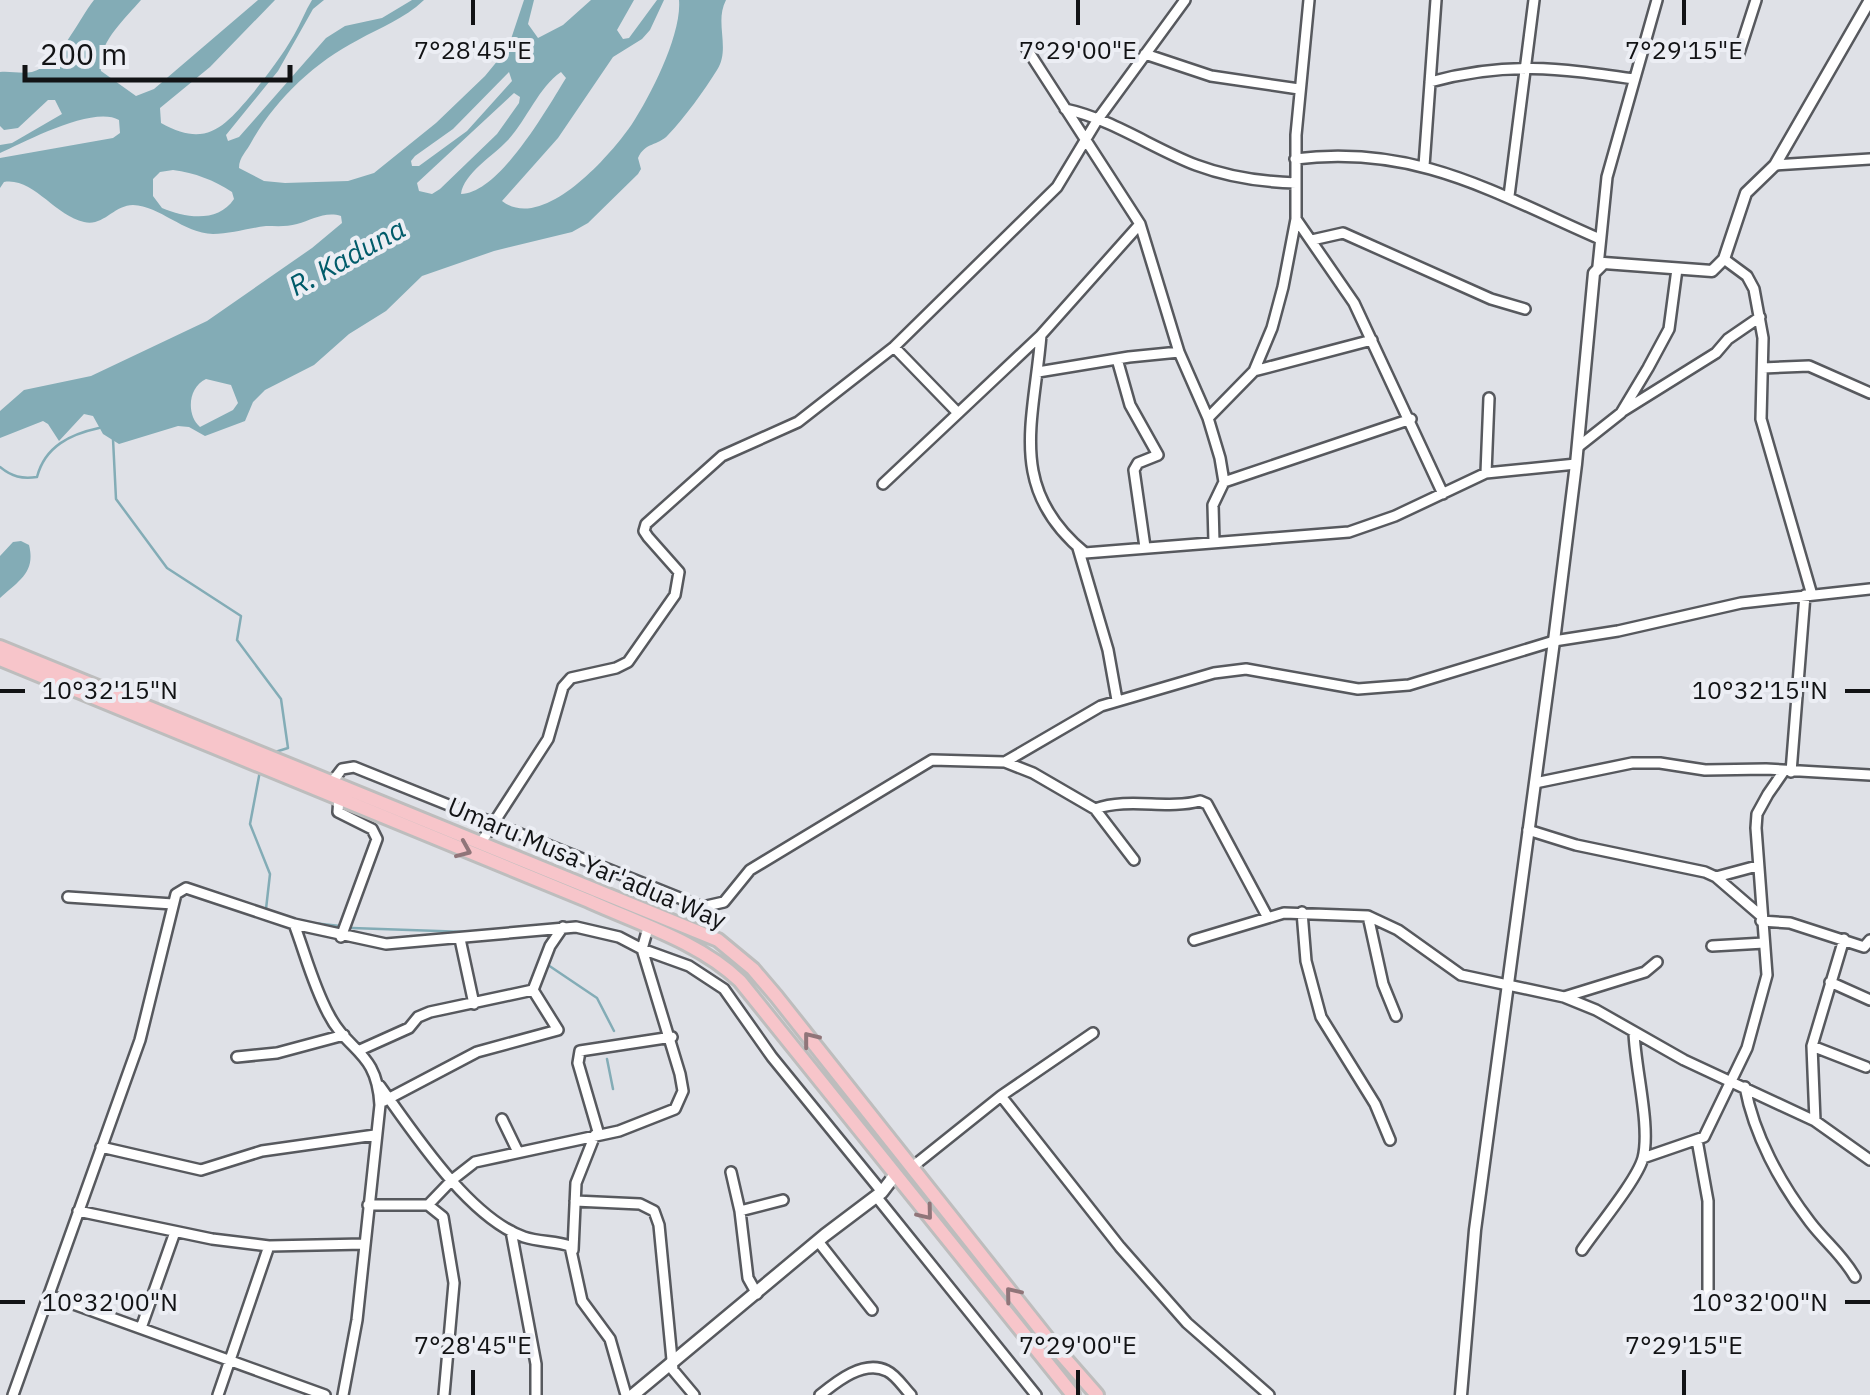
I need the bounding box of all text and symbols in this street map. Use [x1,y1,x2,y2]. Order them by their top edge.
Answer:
scale bar [25,20,290,82]
text: 7°28'45"E [414,33,532,66]
text: 7°29'00"E [1019,33,1137,66]
text: 7°29'15"E [1625,33,1743,66]
text: 200 m [40,34,127,73]
water label: R. Kaduna [282,209,412,304]
text: 10°32'15"N [42,673,178,706]
text: 10°32'15"N [1692,673,1828,706]
street label: Umaru Musa Yar'adua Way [443,789,732,936]
one-way arrow [454,838,472,858]
one-way arrow [804,1032,822,1050]
one-way arrow [914,1202,932,1220]
text: 10°32'00"N [42,1285,178,1318]
text: 10°32'00"N [1692,1285,1828,1318]
one-way arrow [1006,1287,1024,1305]
text: 7°28'45"E [414,1328,532,1361]
text: 7°29'00"E [1019,1328,1137,1361]
text: 7°29'15"E [1625,1328,1743,1361]

